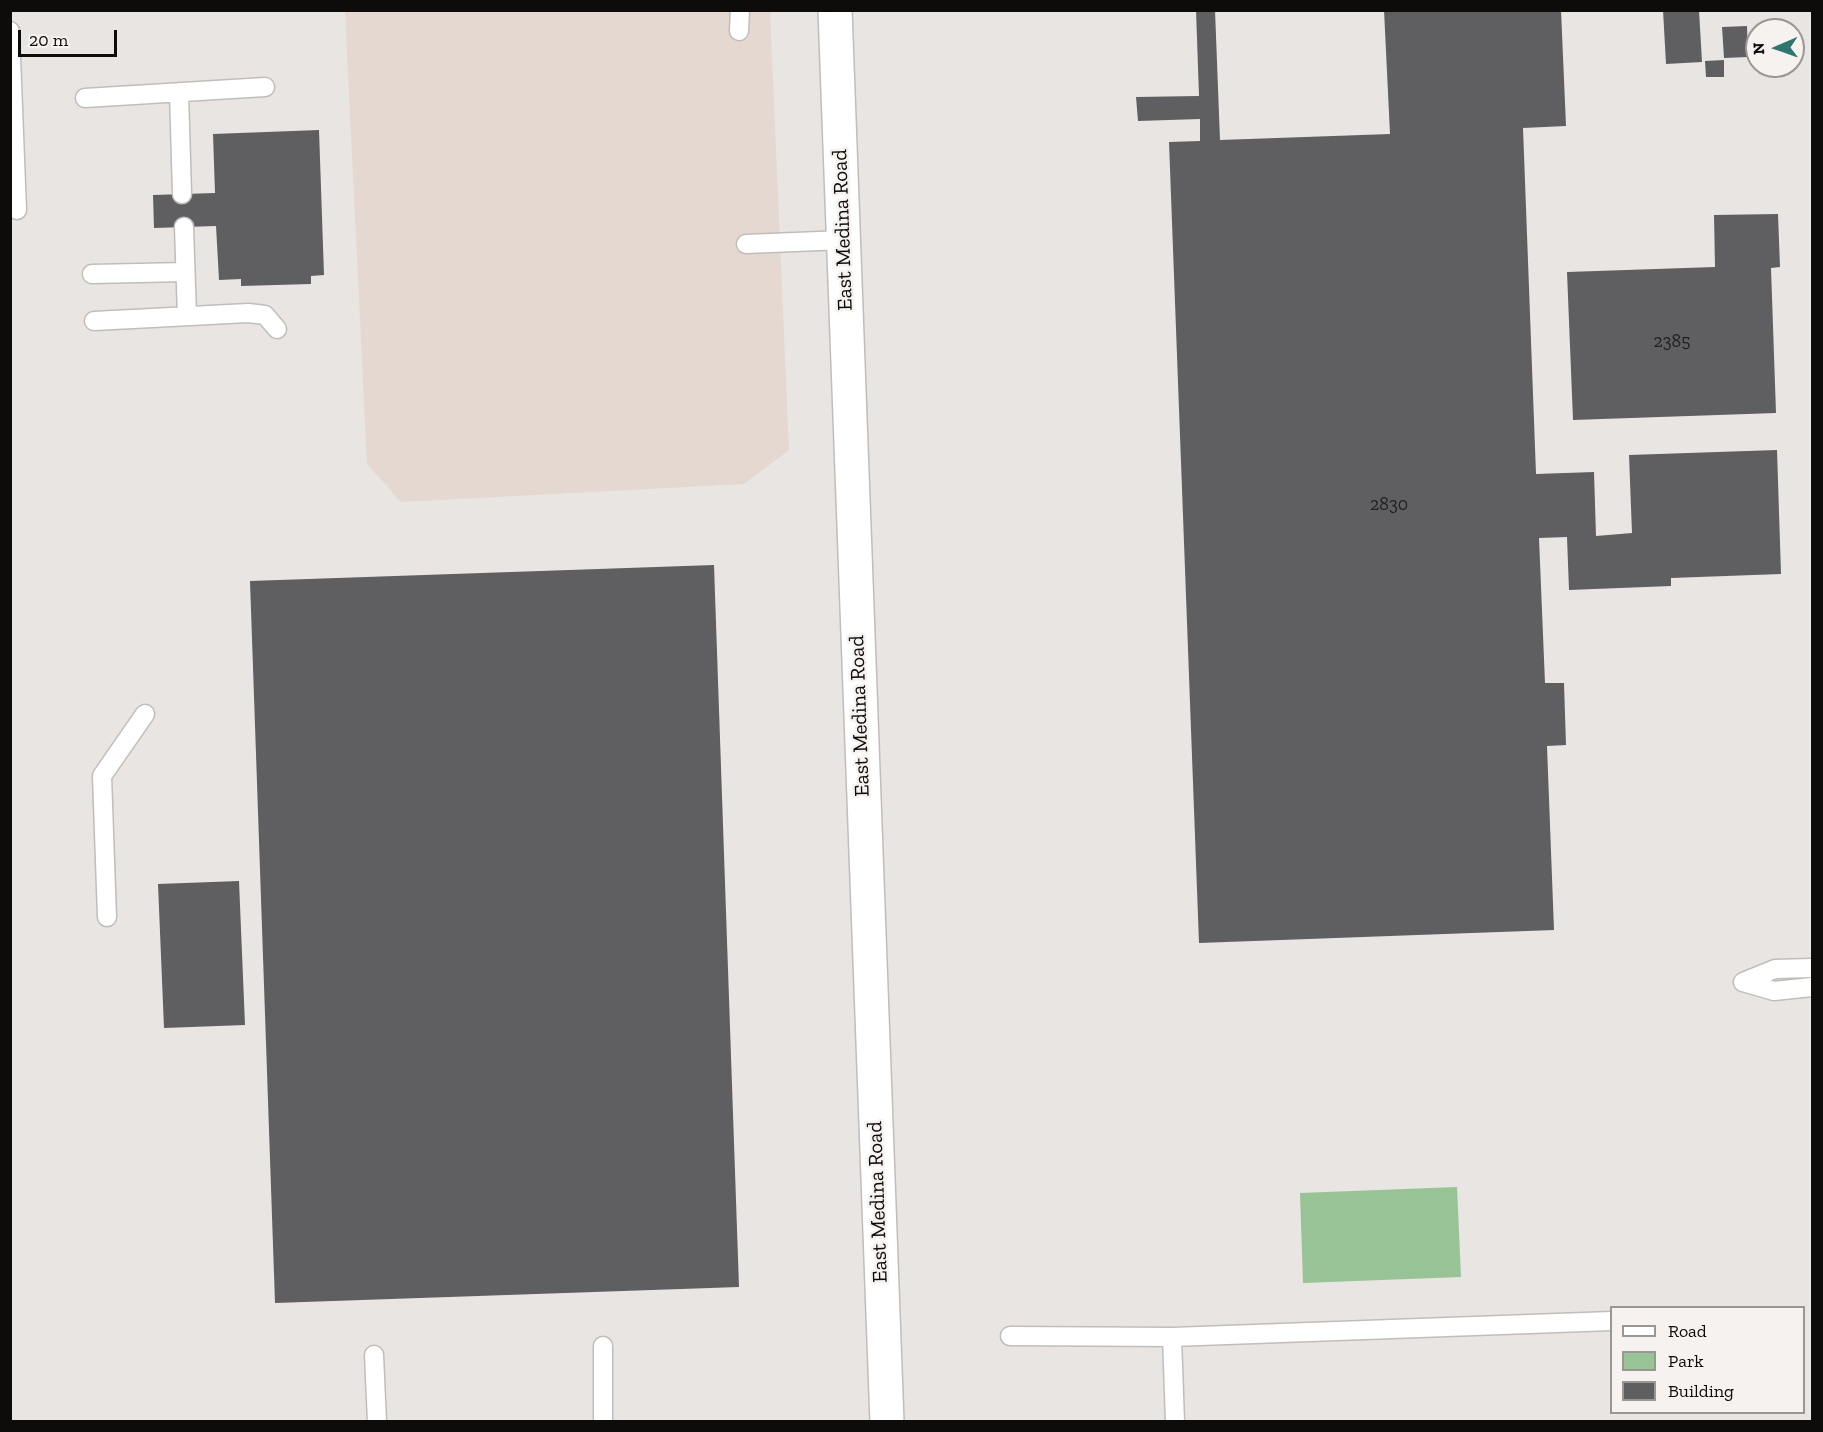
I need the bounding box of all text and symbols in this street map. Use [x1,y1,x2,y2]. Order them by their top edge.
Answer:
scale bar [21,18,120,56]
north arrow [1745,18,1805,78]
text: 20 m [29,29,68,51]
text: N [1749,42,1768,55]
street label: East Medina Road [828,149,858,311]
house number: 2385 [1654,331,1690,353]
house number: 2830 [1370,494,1408,516]
street label: East Medina Road [845,635,875,797]
street label: East Medina Road [863,1121,893,1283]
legend [1610,1306,1805,1414]
text: Road [1668,1320,1707,1342]
text: Park [1668,1350,1704,1372]
text: Building [1668,1380,1734,1402]

